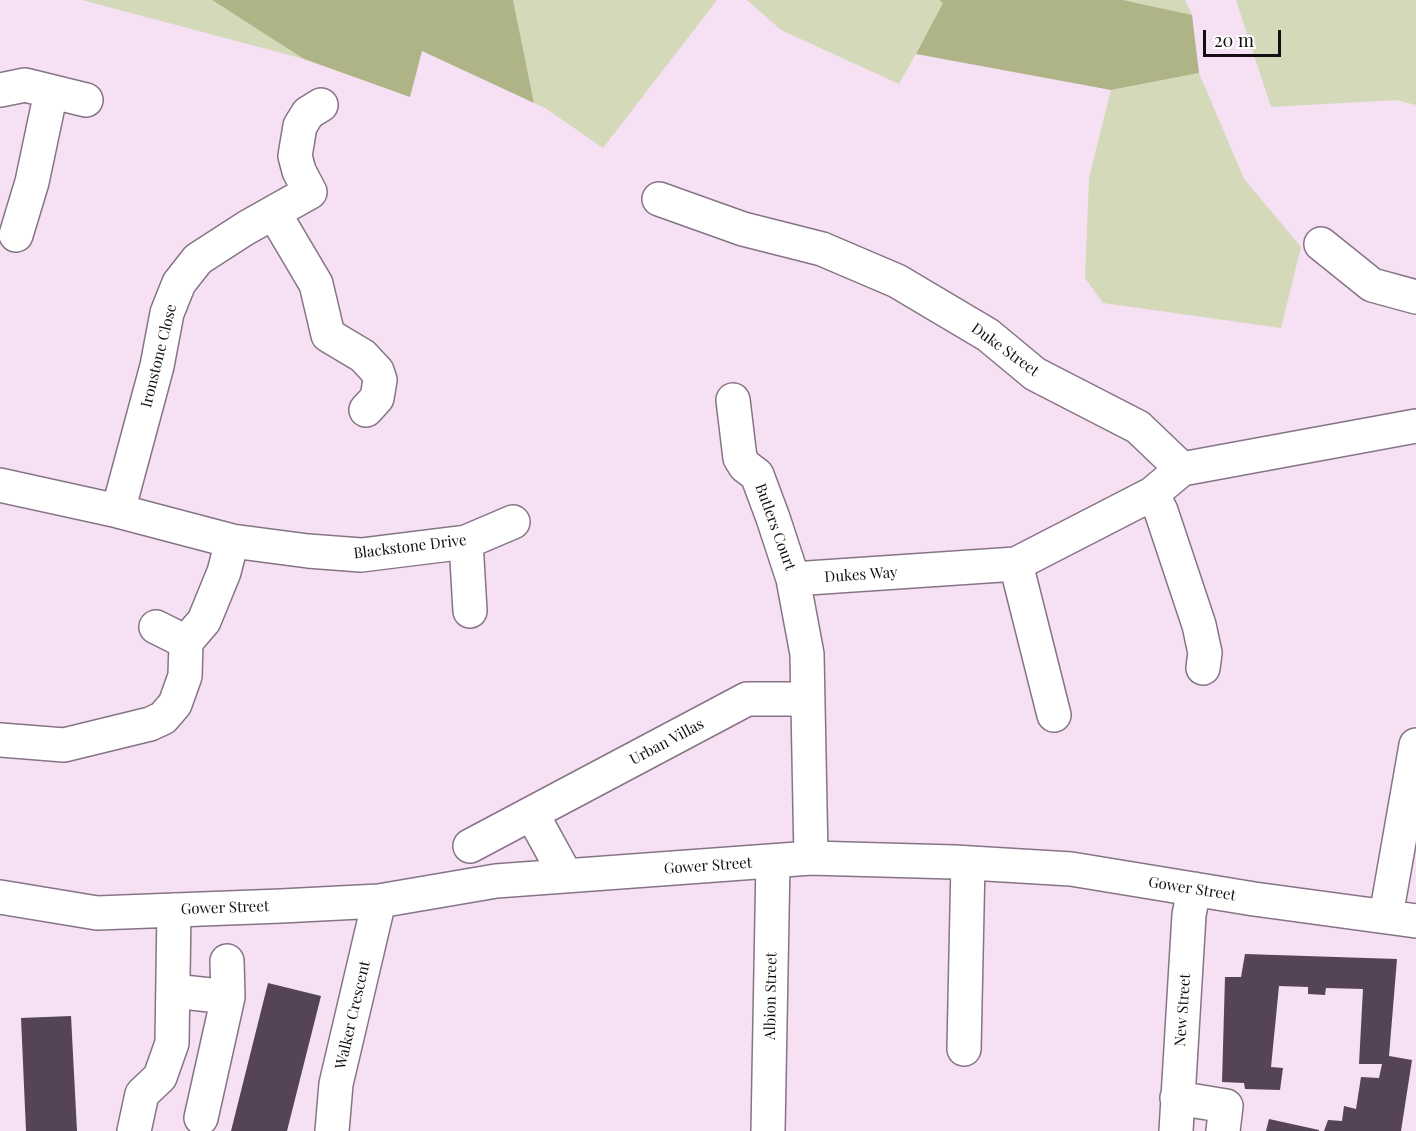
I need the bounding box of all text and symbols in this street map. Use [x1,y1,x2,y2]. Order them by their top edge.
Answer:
scale bar [1206,18,1284,56]
text: 20 m [1214,28,1254,52]
street label: Ironstone Close [137,302,181,410]
street label: Duke Street [968,320,1042,380]
street label: Butlers Court [751,481,799,573]
street label: Blackstone Drive [352,531,468,563]
street label: Dukes Way [824,563,898,587]
street label: Urban Villas [627,715,707,769]
street label: Gower Street [663,854,753,878]
street label: Gower Street [1147,873,1237,905]
street label: Gower Street [181,897,269,919]
street label: Albion Street [761,952,781,1040]
street label: Walker Crescent [332,959,374,1071]
street label: New Street [1171,973,1195,1047]

